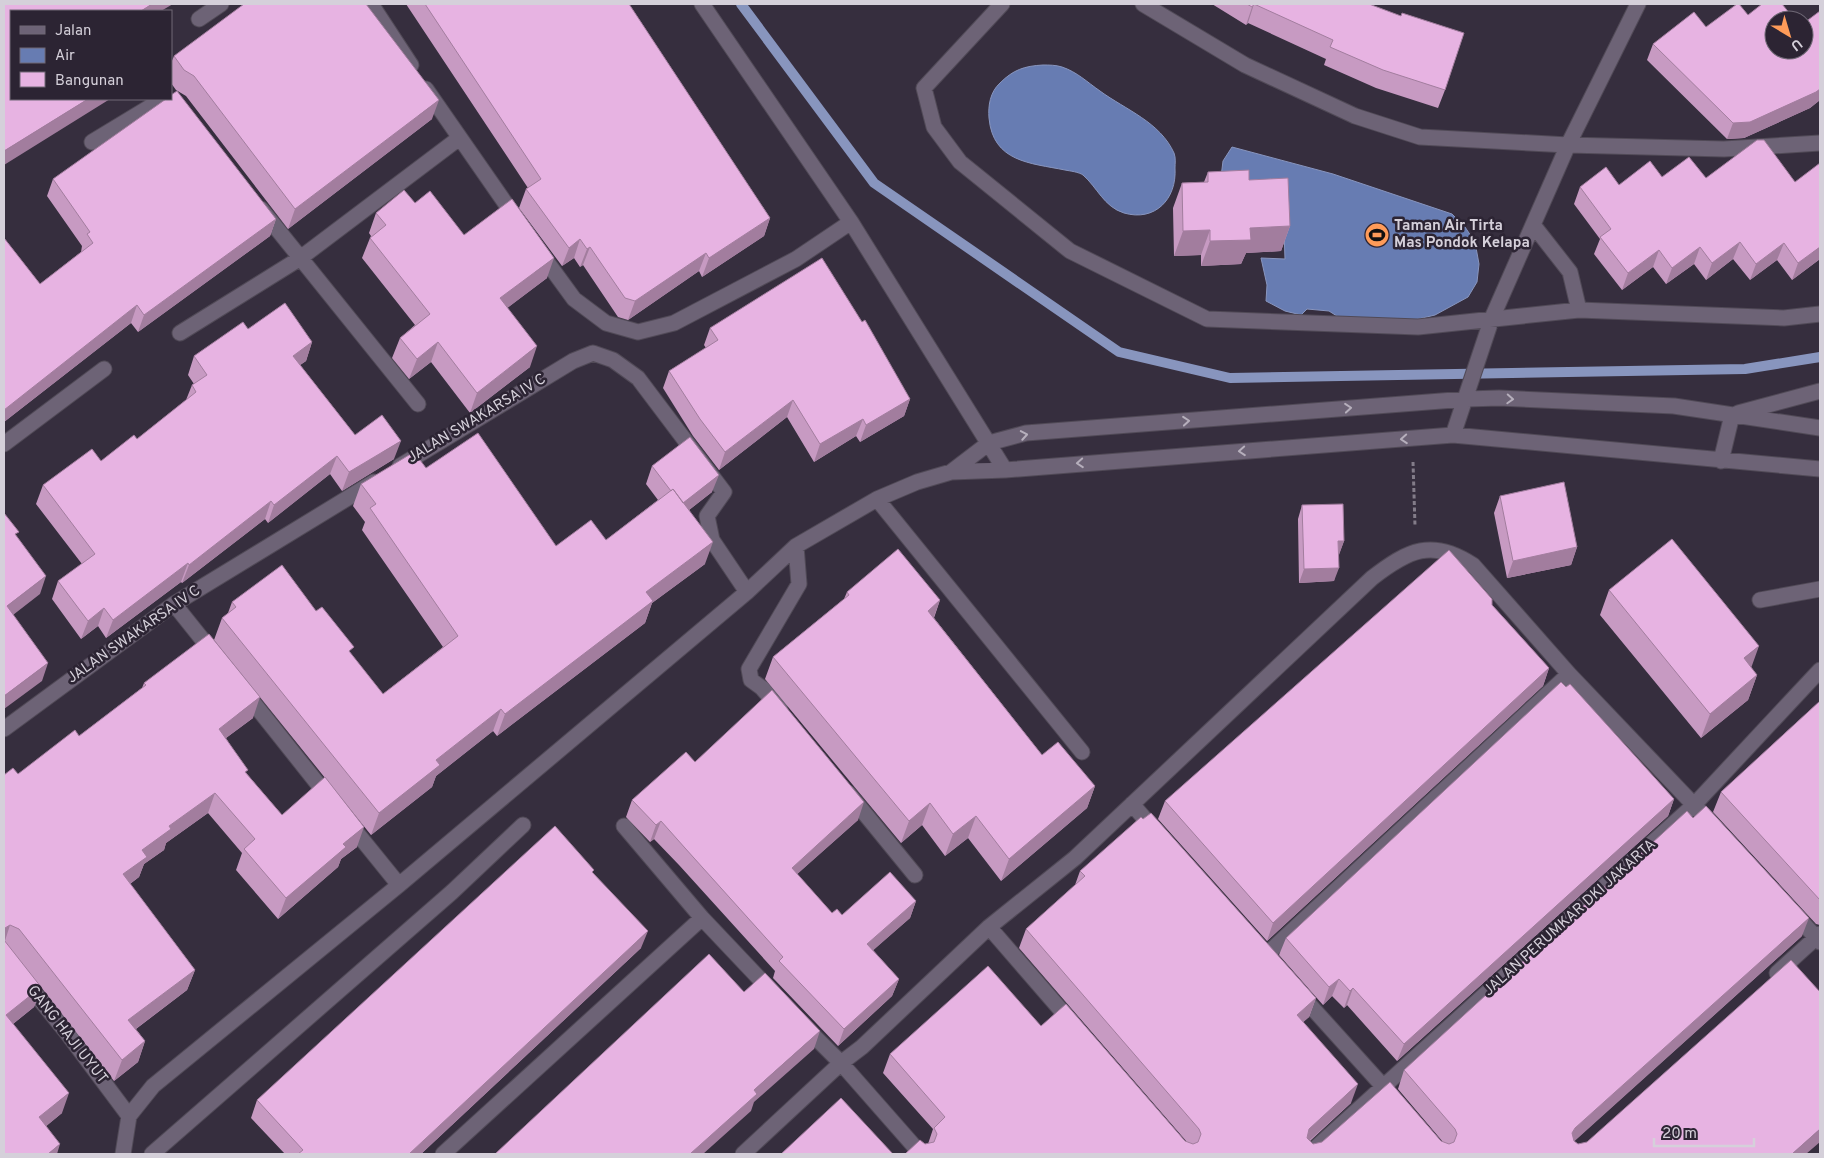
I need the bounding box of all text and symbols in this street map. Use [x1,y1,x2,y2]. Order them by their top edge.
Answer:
legend [10,10,172,100]
north arrow [1764,10,1814,60]
text: Jalan [55,22,92,41]
text: U [1787,34,1805,54]
text: Air [55,47,75,66]
text: Bangunan [55,72,124,91]
place label: Taman Air Tirta Mas Pondok Kelapa [1394,217,1530,253]
sports icon: Taman Air Tirta Mas Pondok Kelapa [1364,222,1390,248]
street label: JALAN SWAKARSA IV C [404,370,550,468]
one-way arrow [1507,393,1515,404]
one-way arrow [1344,403,1352,414]
one-way arrow [1182,416,1190,427]
one-way arrow [1020,430,1029,440]
one-way arrow [1400,433,1408,444]
one-way arrow [1238,445,1246,456]
one-way arrow [1076,457,1084,468]
street label: JALAN SWAKARSA IV C [64,582,204,688]
street label: JALAN PERUMKAR DKI JAKARTA [1480,835,1660,1001]
street label: GANG HAJI UYUT [23,982,111,1088]
scale bar [1654,1116,1754,1148]
text: 20 m [1662,1125,1697,1144]

